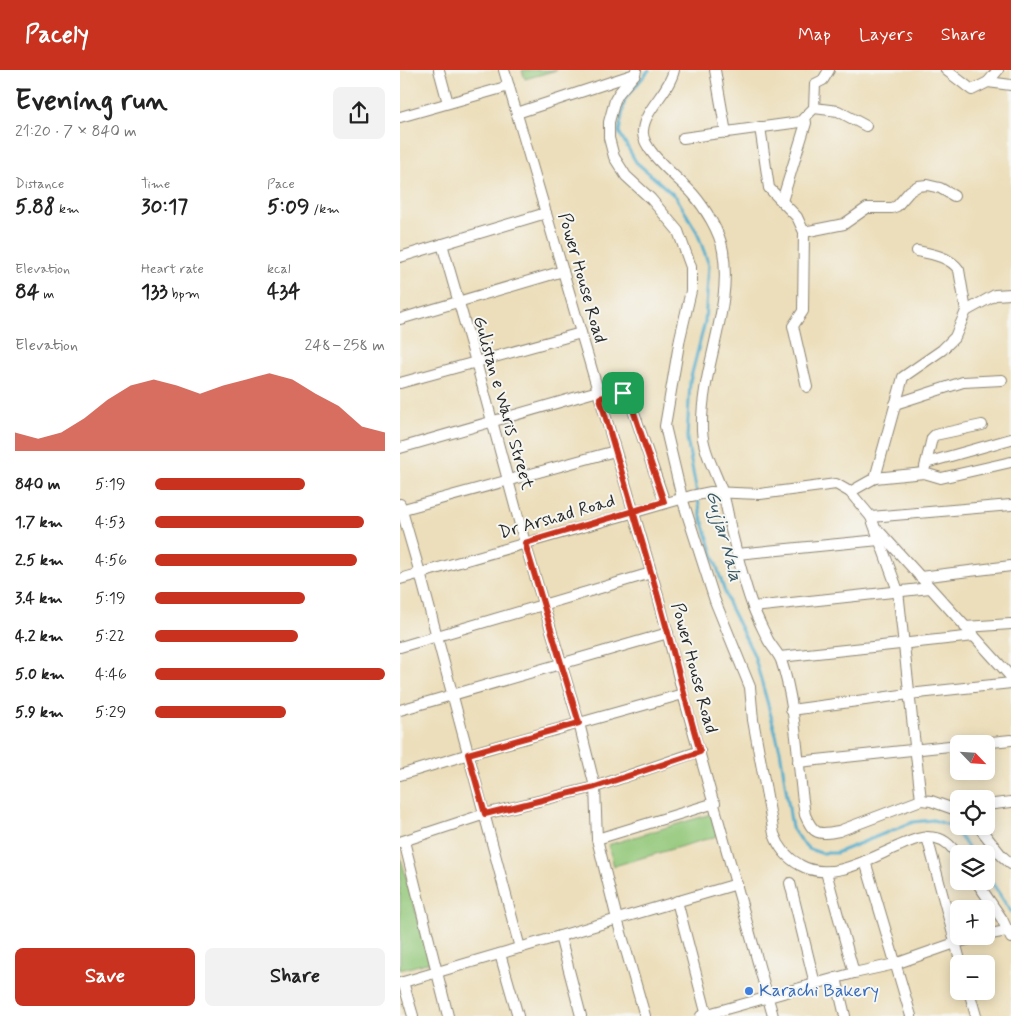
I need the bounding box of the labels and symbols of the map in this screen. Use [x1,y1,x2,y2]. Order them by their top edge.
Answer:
street label: Power House Road [552,210,612,346]
street label: Gulistan e Waris Street [467,313,539,493]
pin [602,372,644,414]
water label: Gujjar Nala [700,488,748,585]
street label: Dr Arshad Road [496,489,618,545]
street label: Power House Road [665,600,723,736]
north arrow [950,735,995,780]
place label: Karachi Bakery [759,979,879,1003]
marker: Karachi Bakery [743,985,755,997]

